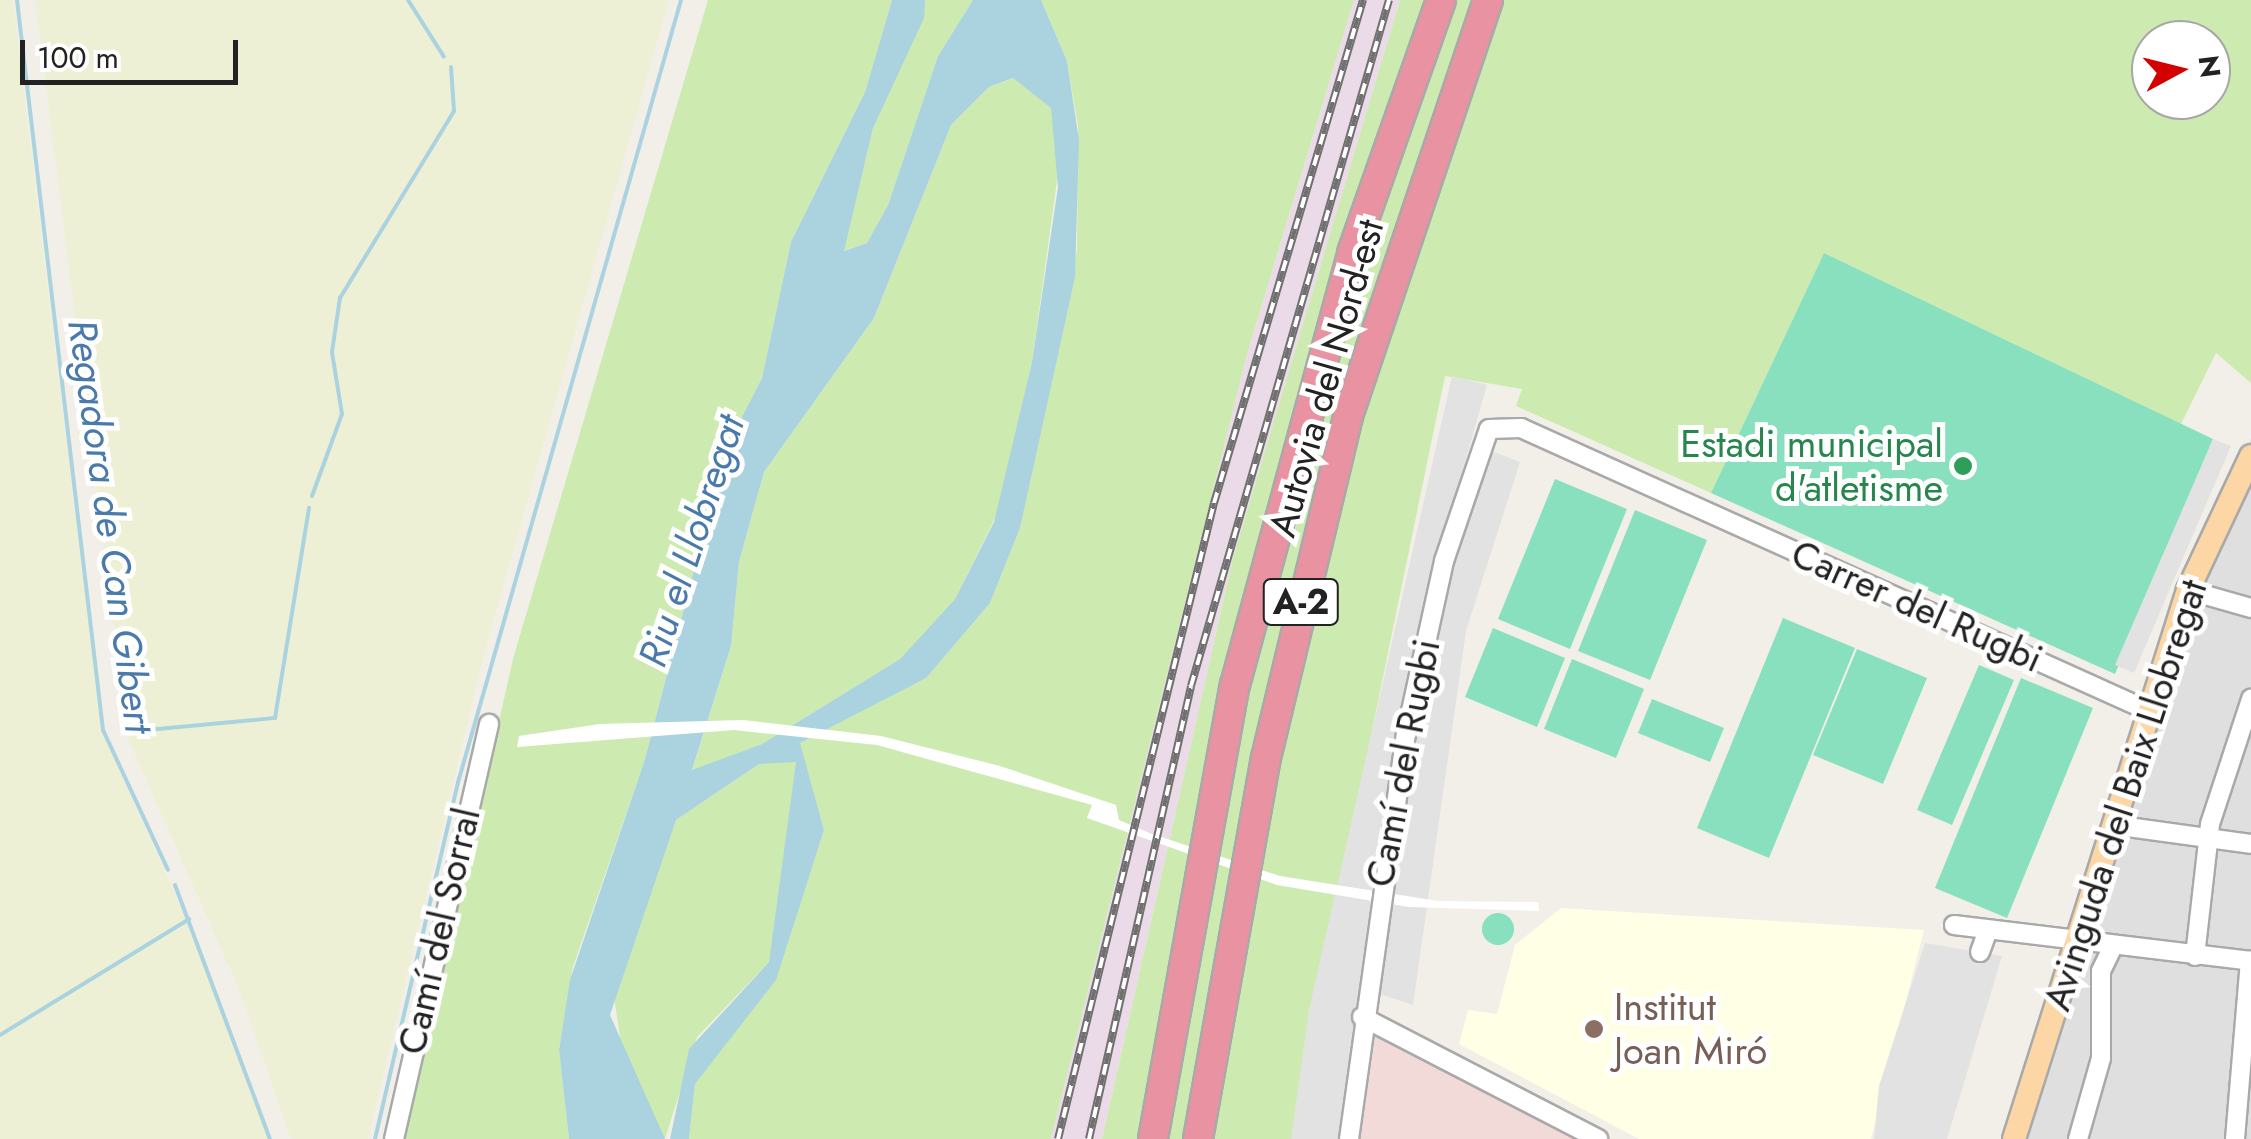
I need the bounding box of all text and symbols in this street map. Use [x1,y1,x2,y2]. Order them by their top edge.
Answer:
scale bar [25,20,242,82]
north arrow [2131,20,2231,120]
text: 100 m [37,36,119,79]
text: N [2188,53,2231,80]
street label: Autovia del Nord-est [1259,214,1393,542]
water label: Regadora de Can Gibert [58,316,164,736]
water label: Riu el Llobregat [628,409,754,673]
place label: Estadi municipal d'atletisme [1680,421,1943,510]
marker: Estadi municipal d'atletisme [1952,455,1974,477]
street label: Carrer del Rugbi [1785,530,2049,682]
road number: A-2 [1261,572,1341,632]
street label: Avinguda del Baix Llobregat [2034,574,2216,1016]
street label: Camí del Rugbi [1357,635,1449,891]
street label: Camí del Sorral [389,803,489,1059]
place label: Institut Joan Miró [1614,984,1767,1074]
marker: Institut Joan Miró [1583,1018,1605,1040]

